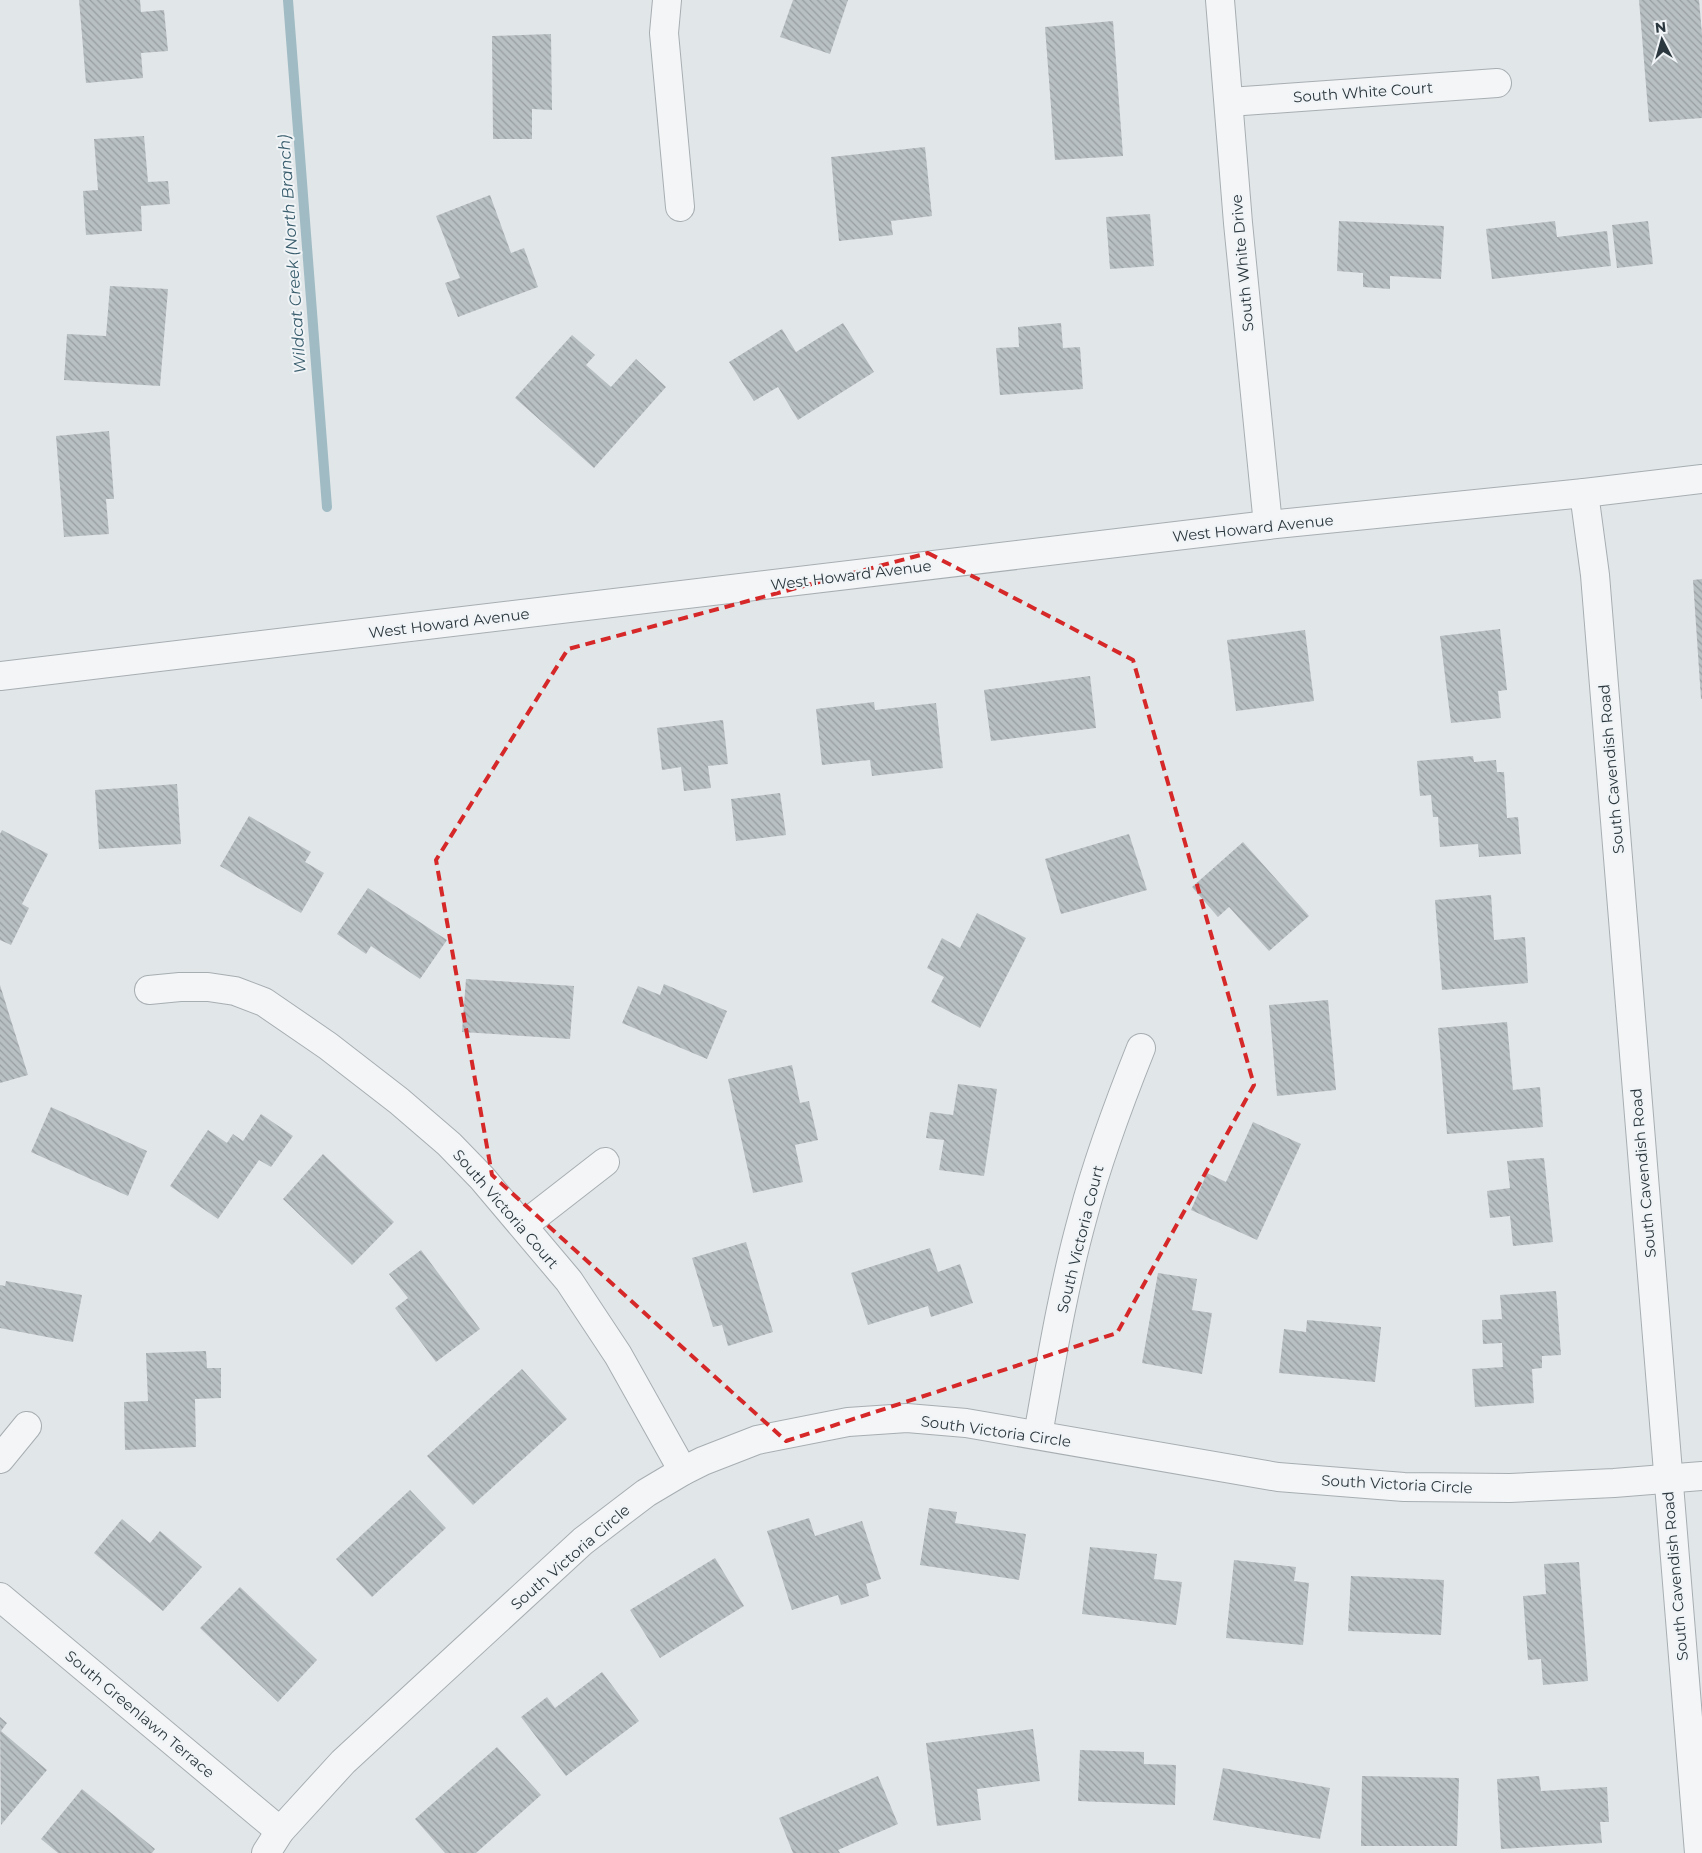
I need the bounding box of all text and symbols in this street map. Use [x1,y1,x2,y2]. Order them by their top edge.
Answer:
north arrow [1637,15,1687,65]
text: N [1654,18,1667,37]
street label: South White Court [1292,78,1434,106]
water label: Wildcat Creek (North Branch) [274,134,310,374]
street label: South White Drive [1227,194,1257,332]
street label: West Howard Avenue [1172,510,1334,546]
street label: West Howard Avenue [770,556,932,594]
street label: West Howard Avenue [368,604,530,642]
street label: South Cavendish Road [1594,683,1628,855]
street label: South Cavendish Road [1626,1087,1660,1259]
street label: South Victoria Court [449,1146,563,1272]
street label: South Victoria Court [1052,1163,1108,1315]
street label: South Victoria Circle [920,1411,1072,1451]
street label: South Victoria Circle [1321,1471,1473,1497]
street label: South Cavendish Road [1658,1490,1692,1662]
street label: South Victoria Circle [507,1500,633,1614]
street label: South Greenlawn Terrace [62,1646,218,1782]

